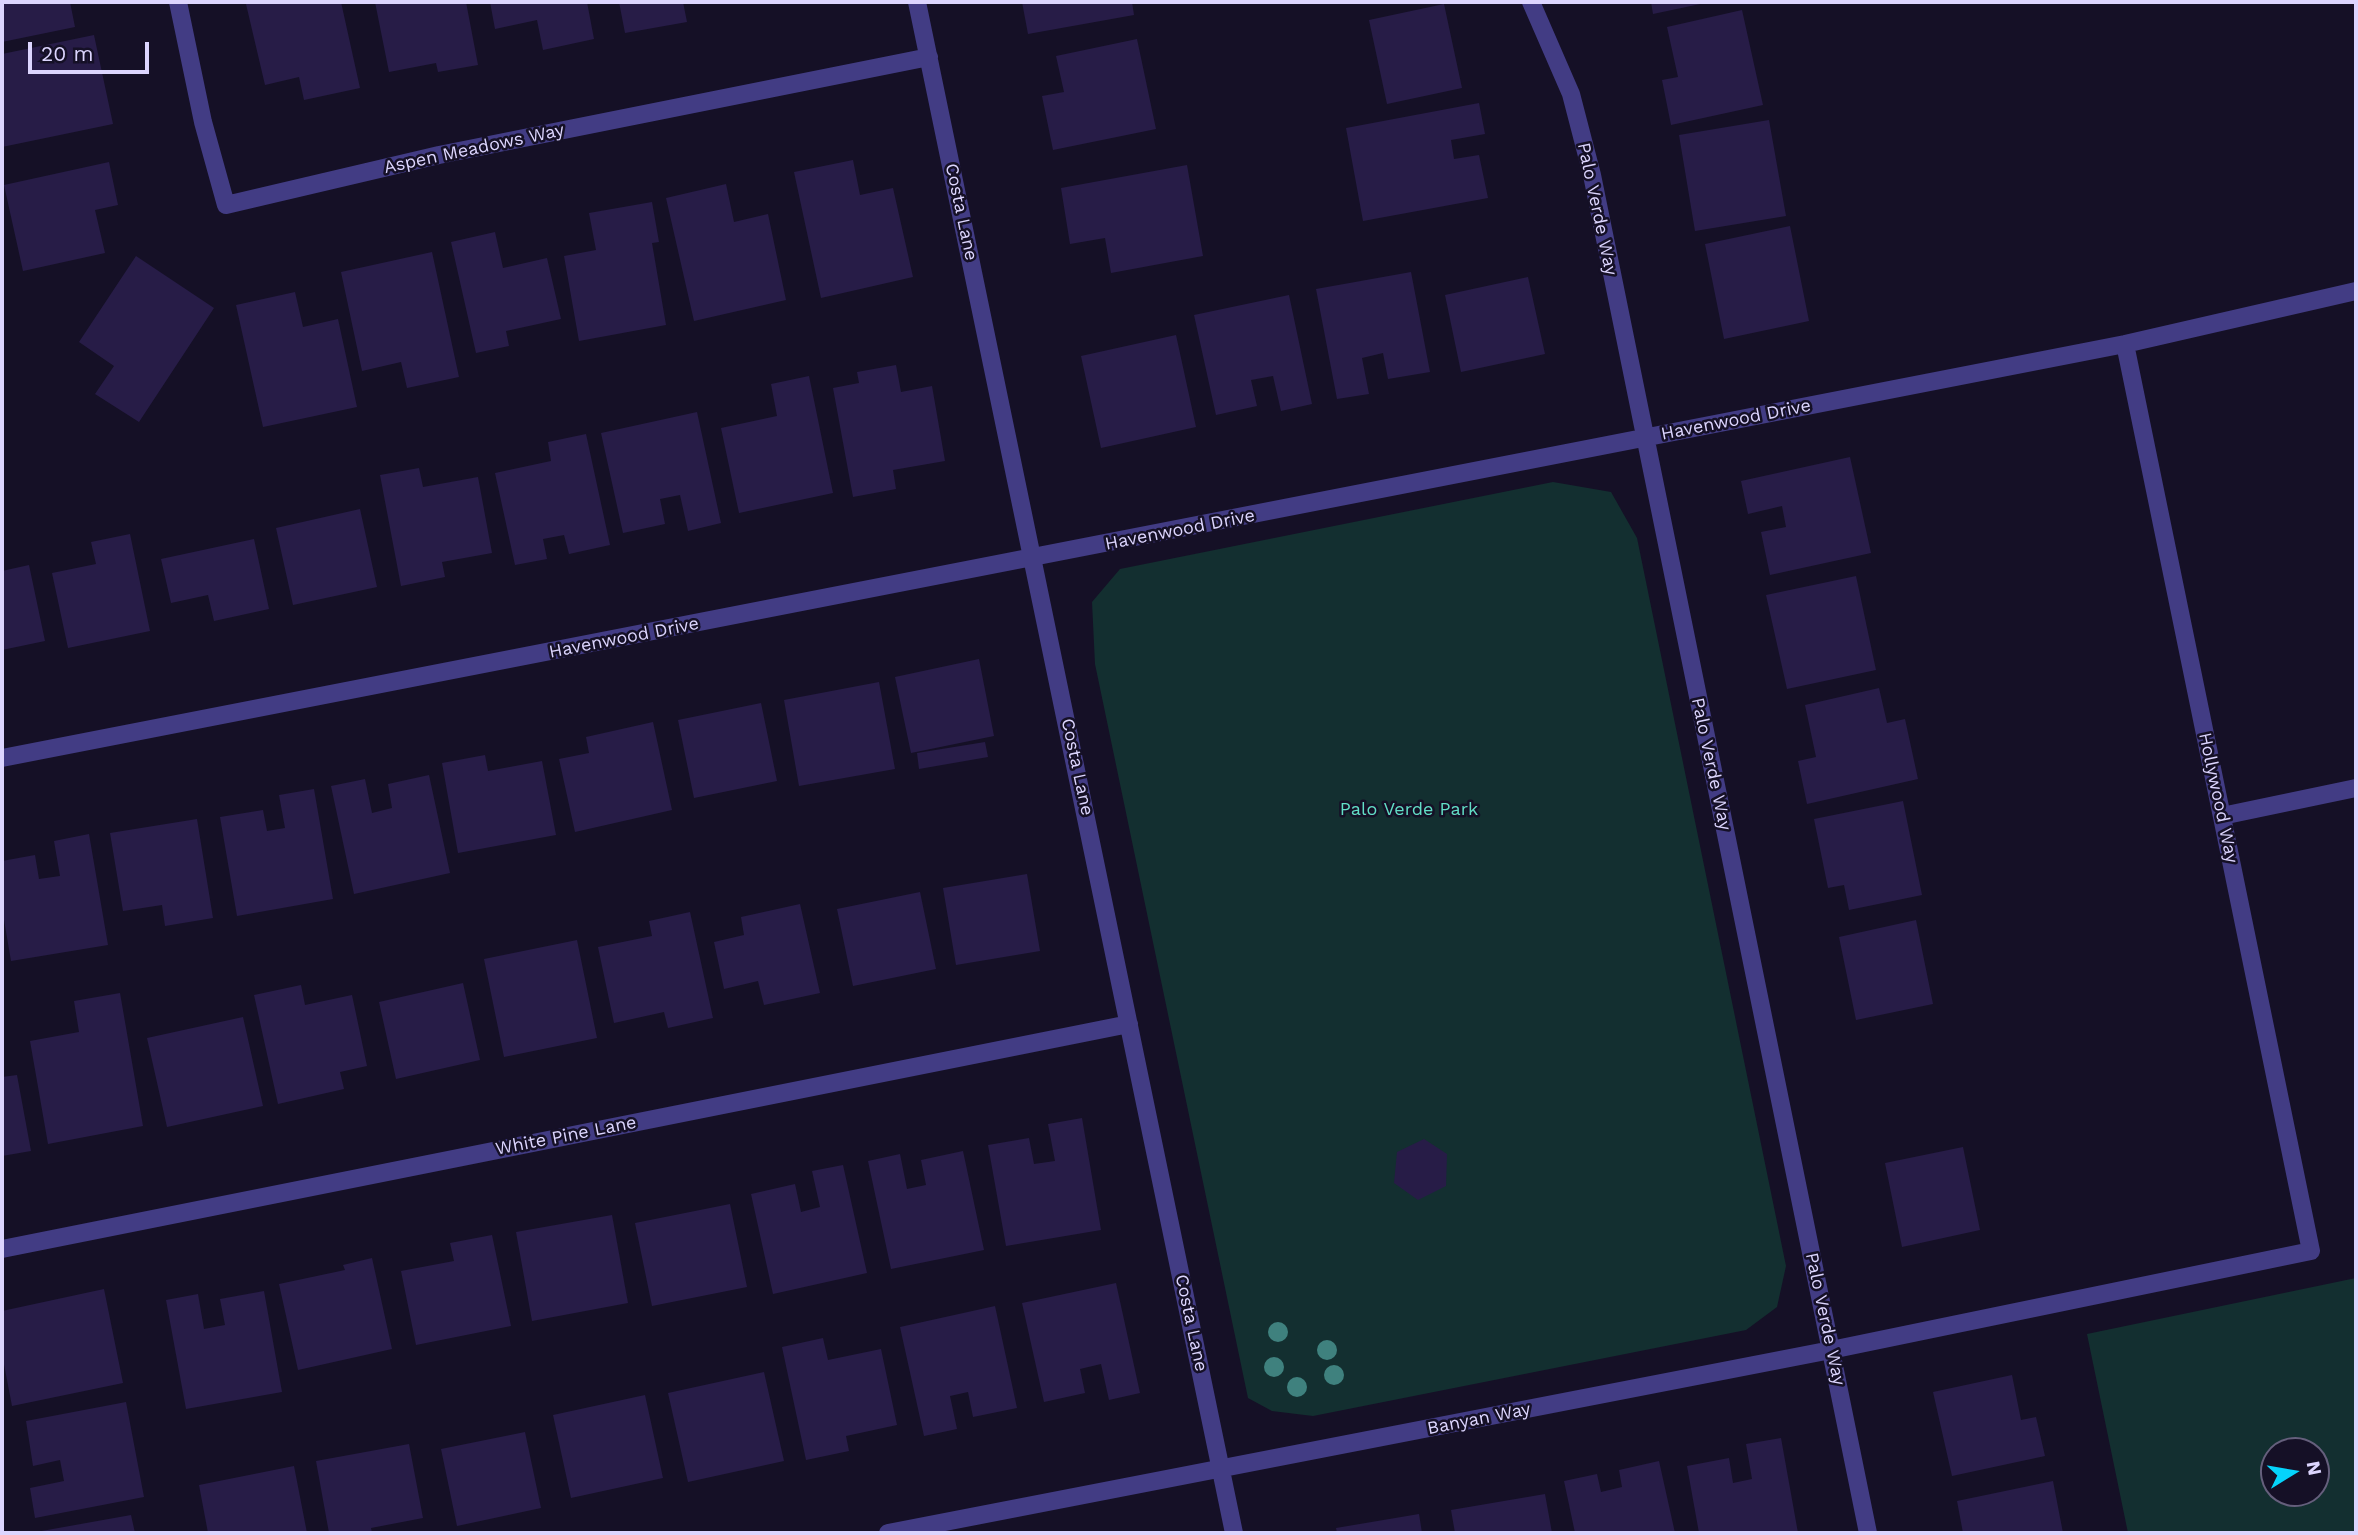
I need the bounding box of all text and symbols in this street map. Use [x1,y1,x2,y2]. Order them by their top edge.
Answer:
scale bar [32,28,152,72]
text: 20 m [41,41,93,66]
street label: Aspen Meadows Way [382,119,566,179]
street label: Palo Verde Way [1572,141,1622,277]
street label: Costa Lane [940,161,982,263]
street label: Havenwood Drive [1659,395,1813,445]
street label: Havenwood Drive [1103,505,1257,555]
street label: Havenwood Drive [547,613,701,663]
street label: Palo Verde Way [1686,696,1736,832]
street label: Costa Lane [1056,716,1098,818]
street label: Hollywood Way [2194,731,2242,865]
park label: Palo Verde Park [1340,799,1478,821]
street label: White Pine Lane [494,1112,638,1160]
street label: Palo Verde Way [1800,1251,1850,1387]
street label: Costa Lane [1170,1272,1212,1374]
street label: Banyan Way [1425,1398,1533,1440]
north arrow [2260,1437,2330,1507]
text: N [2302,1459,2327,1477]

